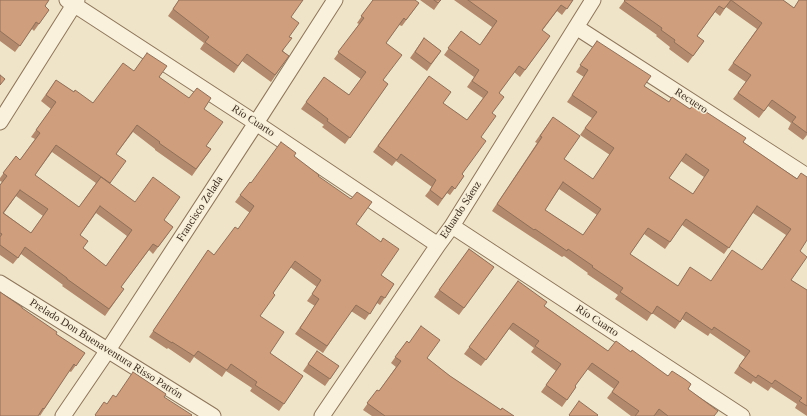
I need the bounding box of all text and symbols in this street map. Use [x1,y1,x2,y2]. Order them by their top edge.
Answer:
street label: Recuero [672,85,710,117]
street label: Río Cuarto [229,102,277,140]
street label: Francisco Zelada [174,174,226,244]
street label: Eduardo Sáenz [437,179,485,241]
street label: Prelado Don Buenaventura Risso Patrón [27,296,185,402]
street label: Río Cuarto [573,302,621,340]

